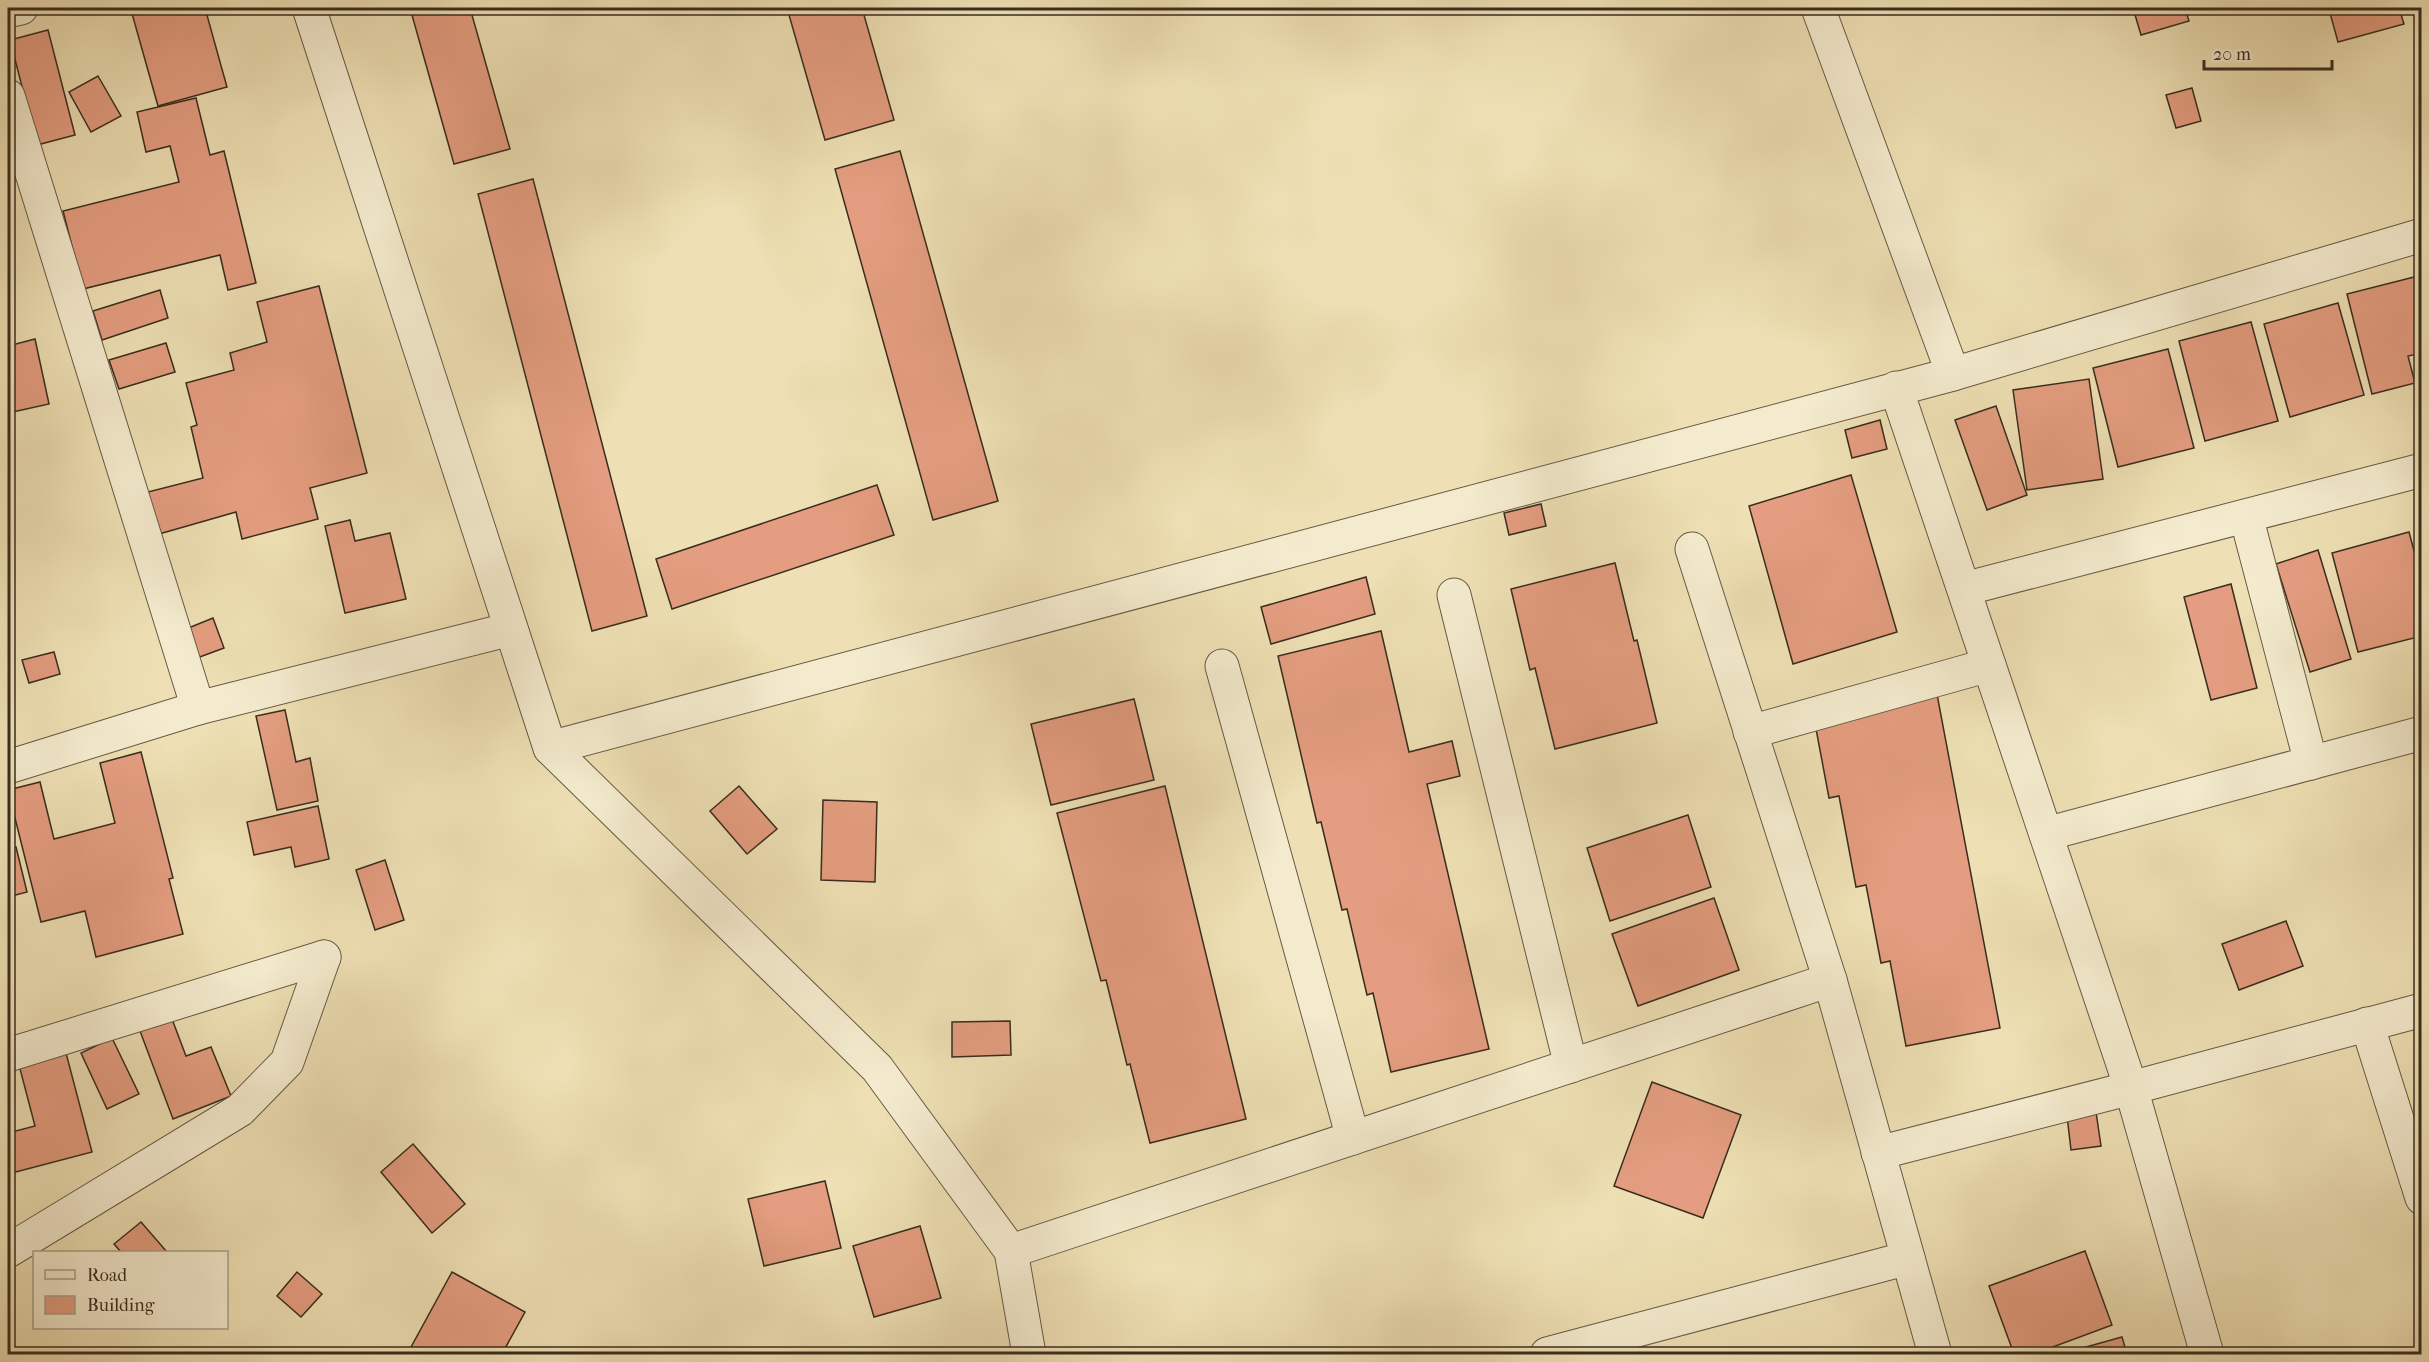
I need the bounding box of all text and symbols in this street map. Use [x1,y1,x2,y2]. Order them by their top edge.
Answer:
scale bar [2204,33,2332,71]
text: 20 m [2213,44,2251,65]
legend [33,1251,228,1329]
text: Road [87,1265,127,1286]
text: Building [87,1295,155,1316]

